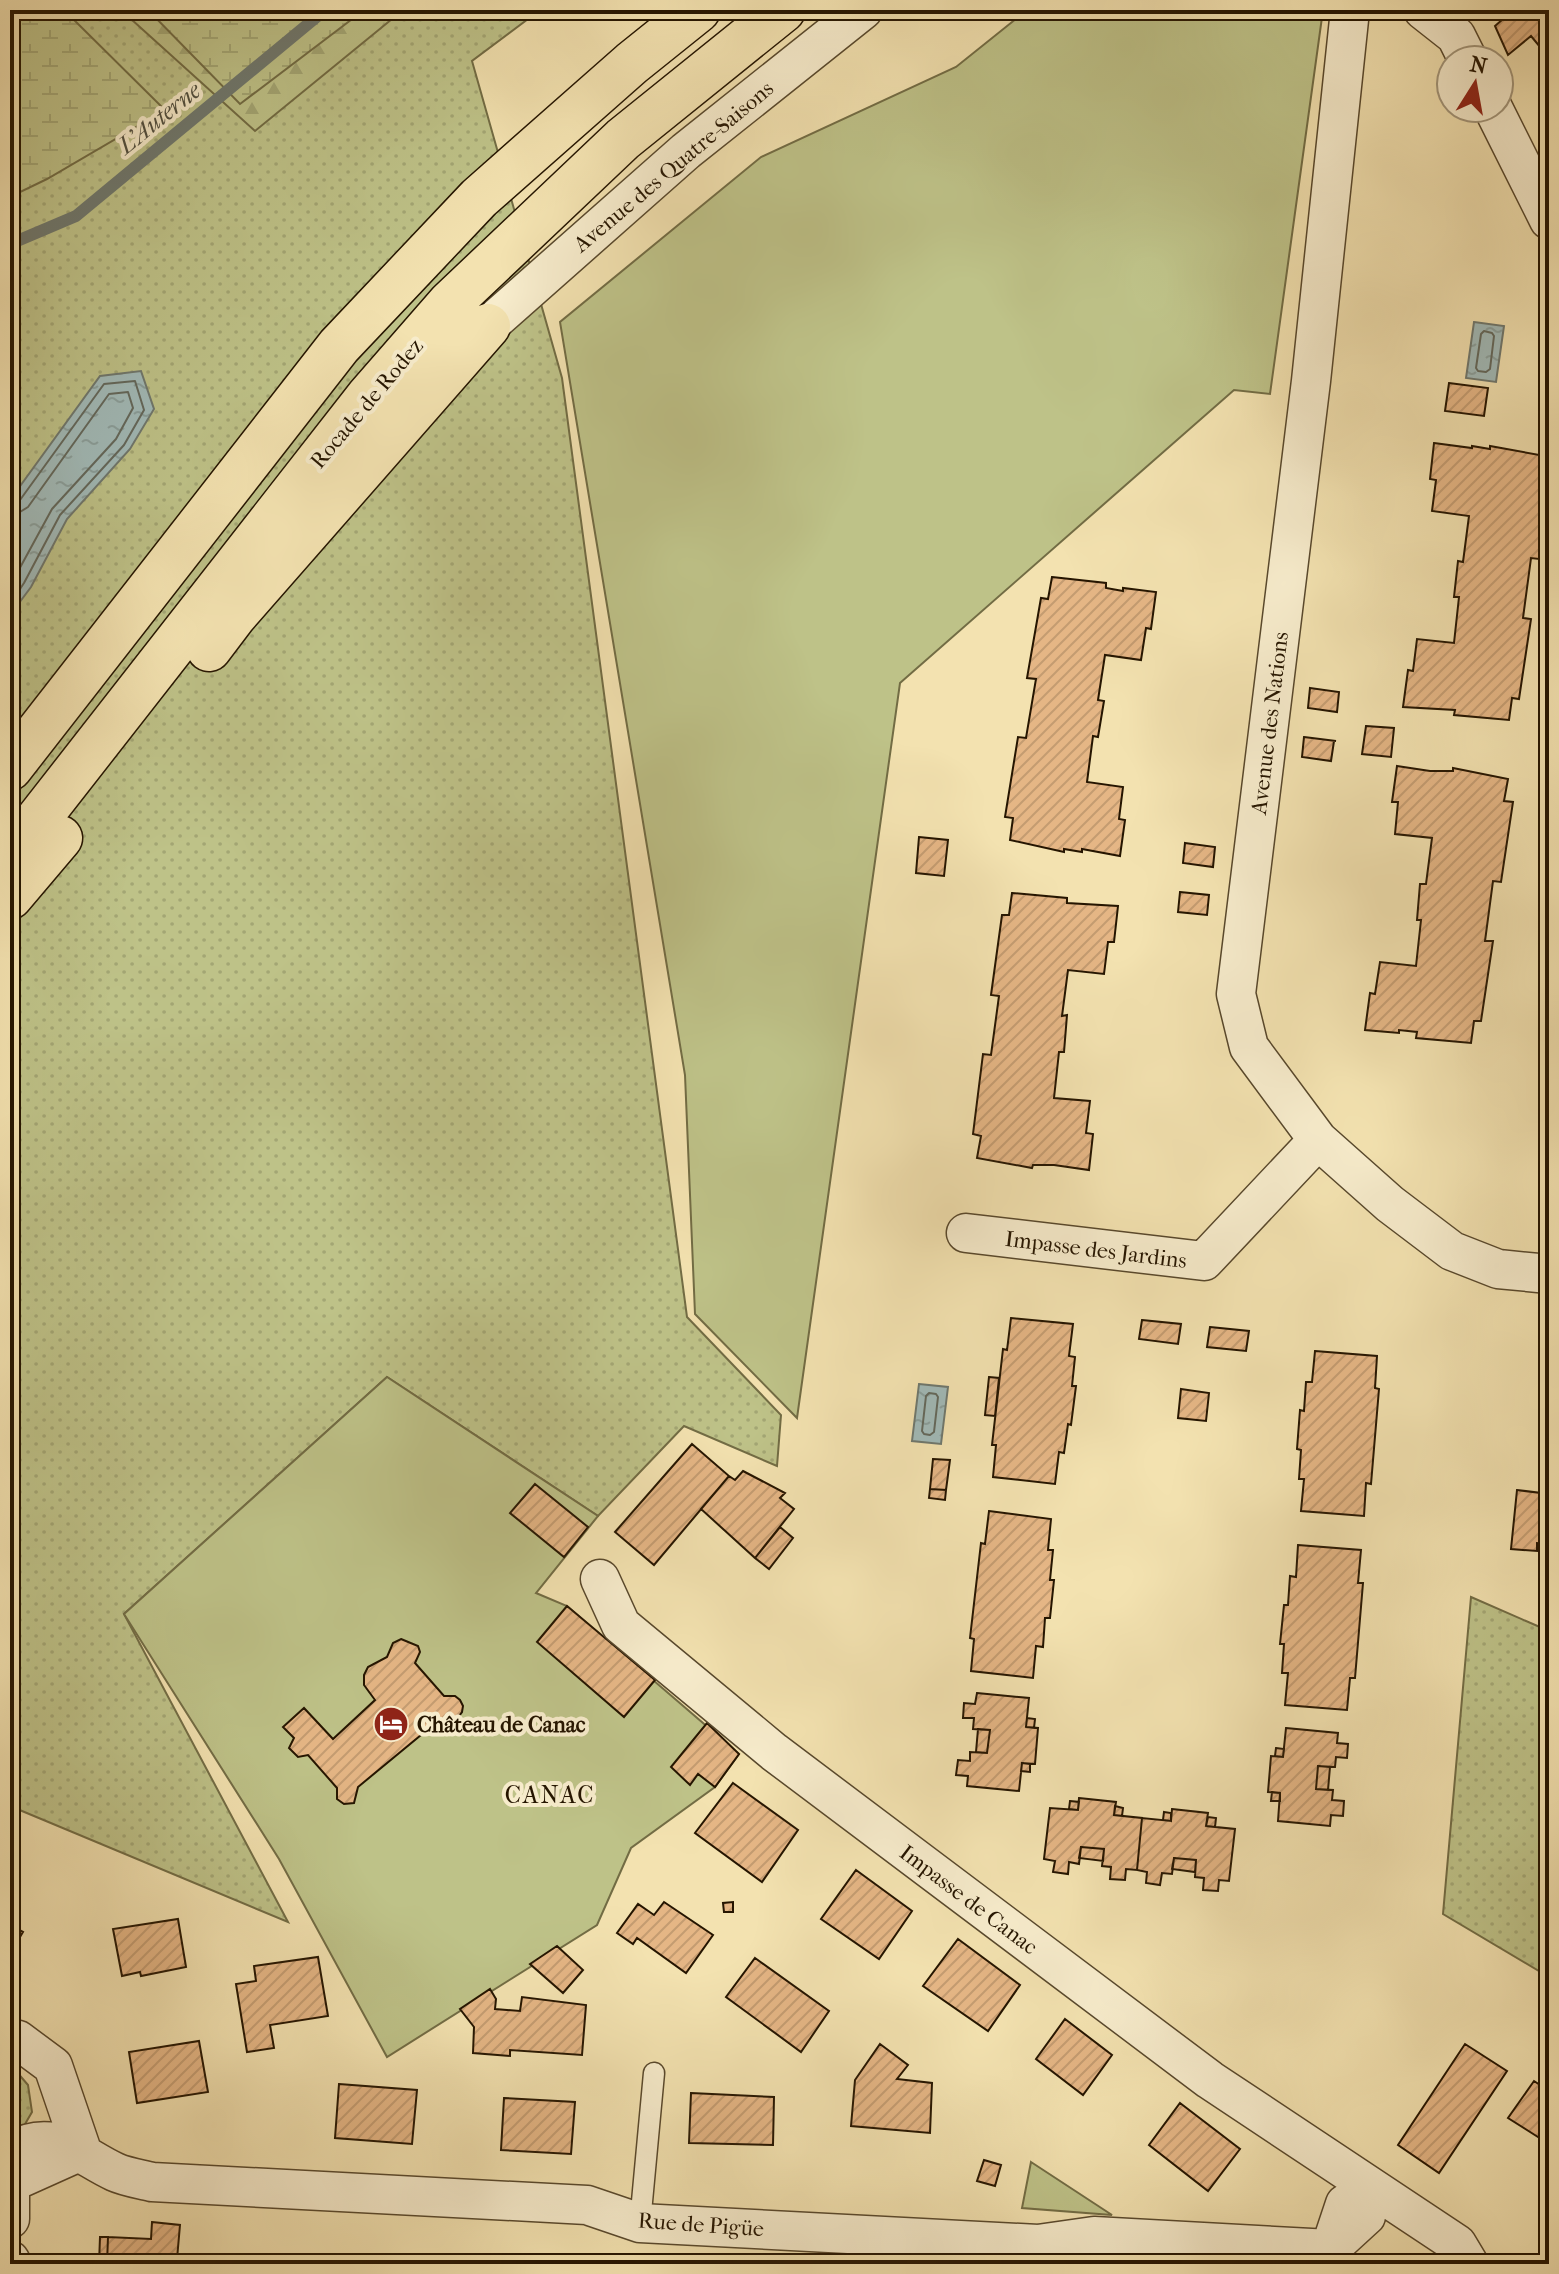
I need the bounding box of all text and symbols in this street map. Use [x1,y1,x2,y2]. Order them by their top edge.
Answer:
north arrow [1435,44,1515,124]
text: N [1468,51,1490,80]
water label: L'Auterne [111,75,207,161]
street label: Avenue des Quatre-Saisons [568,76,779,259]
street label: Rocade de Rodez [305,333,429,474]
street label: Avenue des Nations [1246,630,1294,817]
street label: Impasse des Jardins [1003,1226,1188,1274]
hotel icon: Château de Canac [372,1705,410,1743]
place label: Château de Canac [417,1712,586,1738]
district label: CANAC [505,1781,595,1809]
street label: Impasse de Canac [894,1839,1043,1960]
street label: Rue de Pigüe [637,2208,765,2242]

